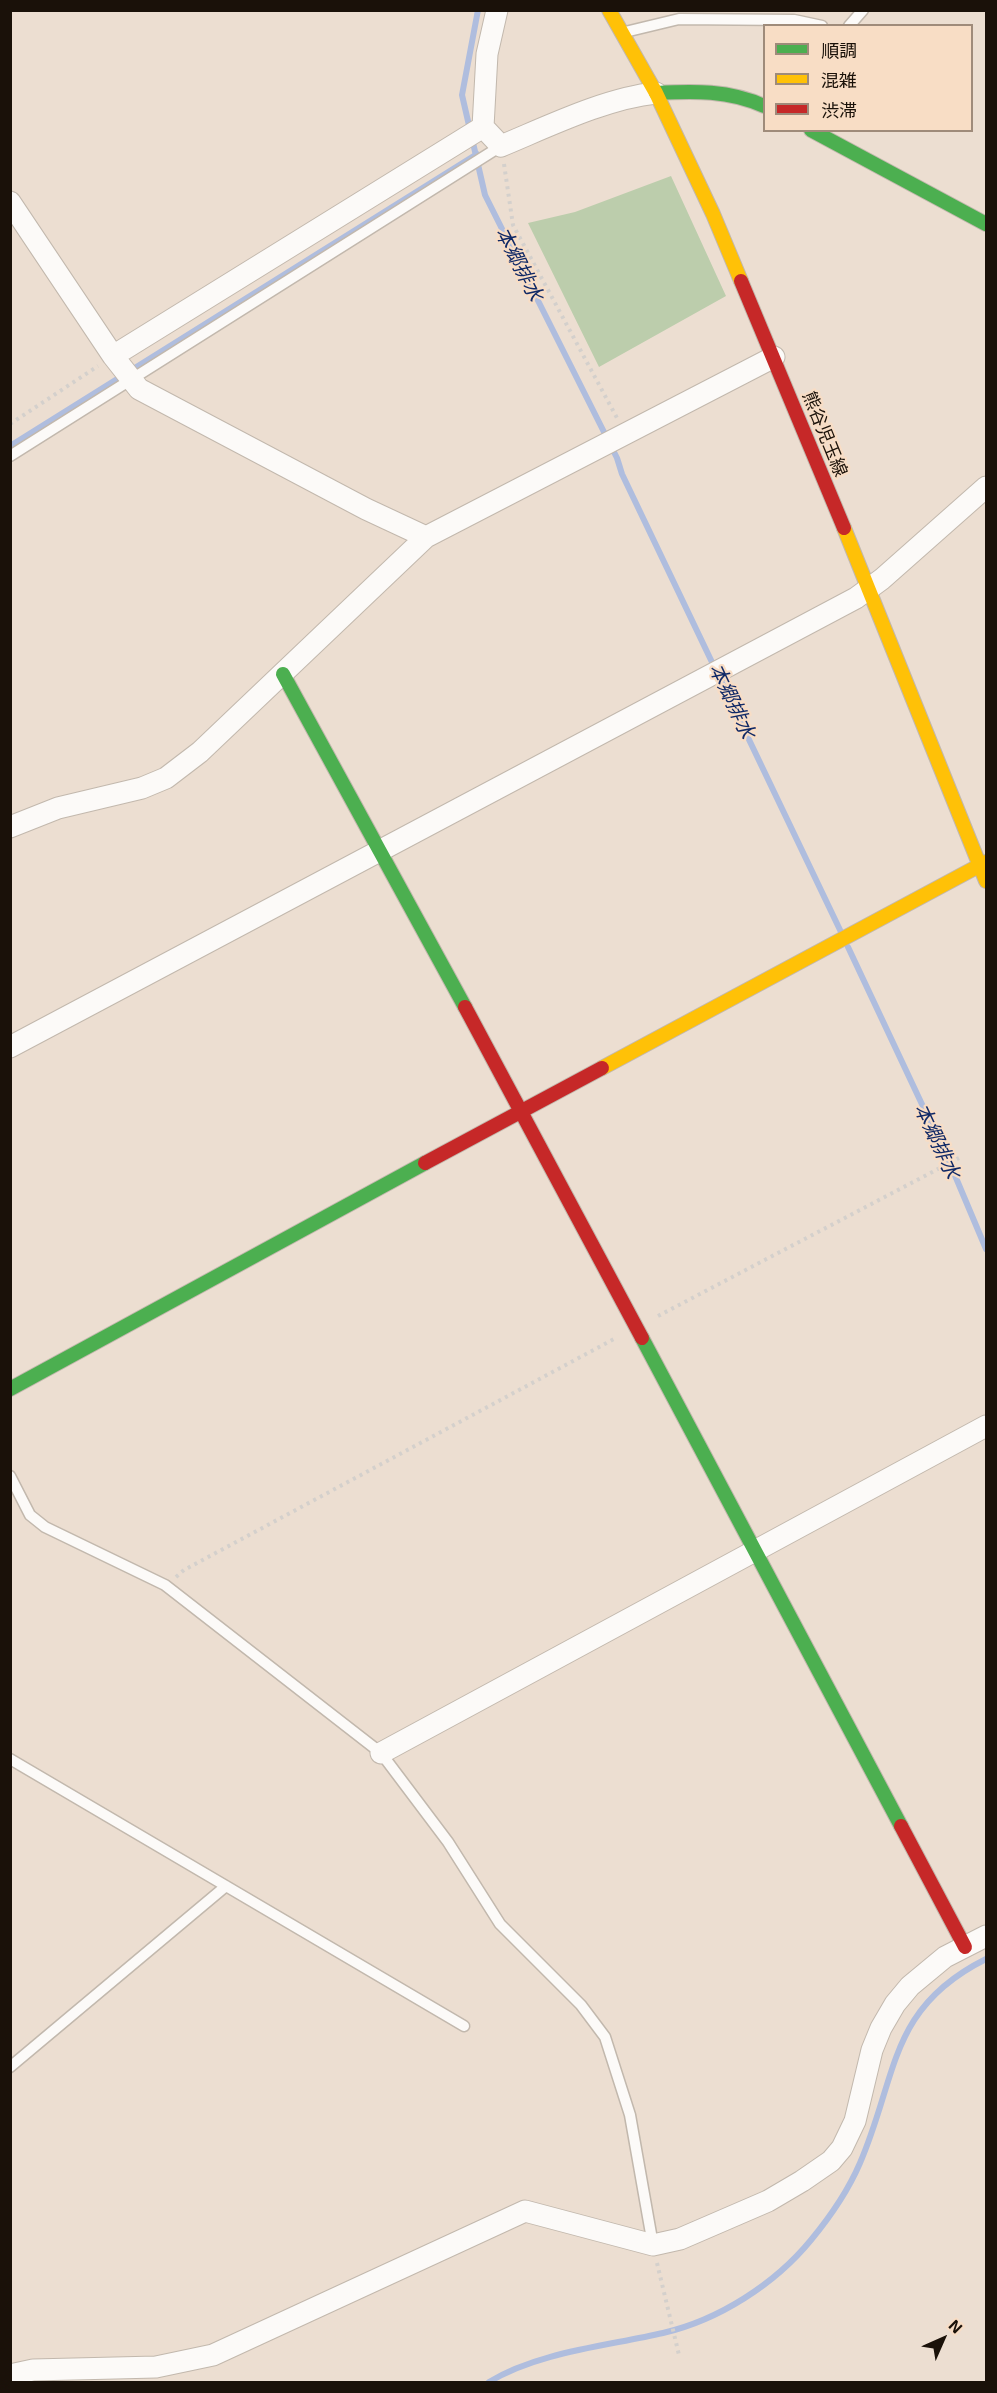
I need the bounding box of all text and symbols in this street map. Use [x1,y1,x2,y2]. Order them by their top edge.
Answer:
legend [763,24,973,132]
text: 順調 [821,39,857,61]
text: 混雑 [821,69,857,91]
text: 渋滞 [821,99,857,121]
water label: 本郷排水 [490,223,548,305]
street label: 熊谷児玉線 [798,388,852,480]
water label: 本郷排水 [704,660,760,742]
water label: 本郷排水 [909,1100,965,1182]
north arrow [913,2309,973,2369]
text: N [945,2315,967,2337]

